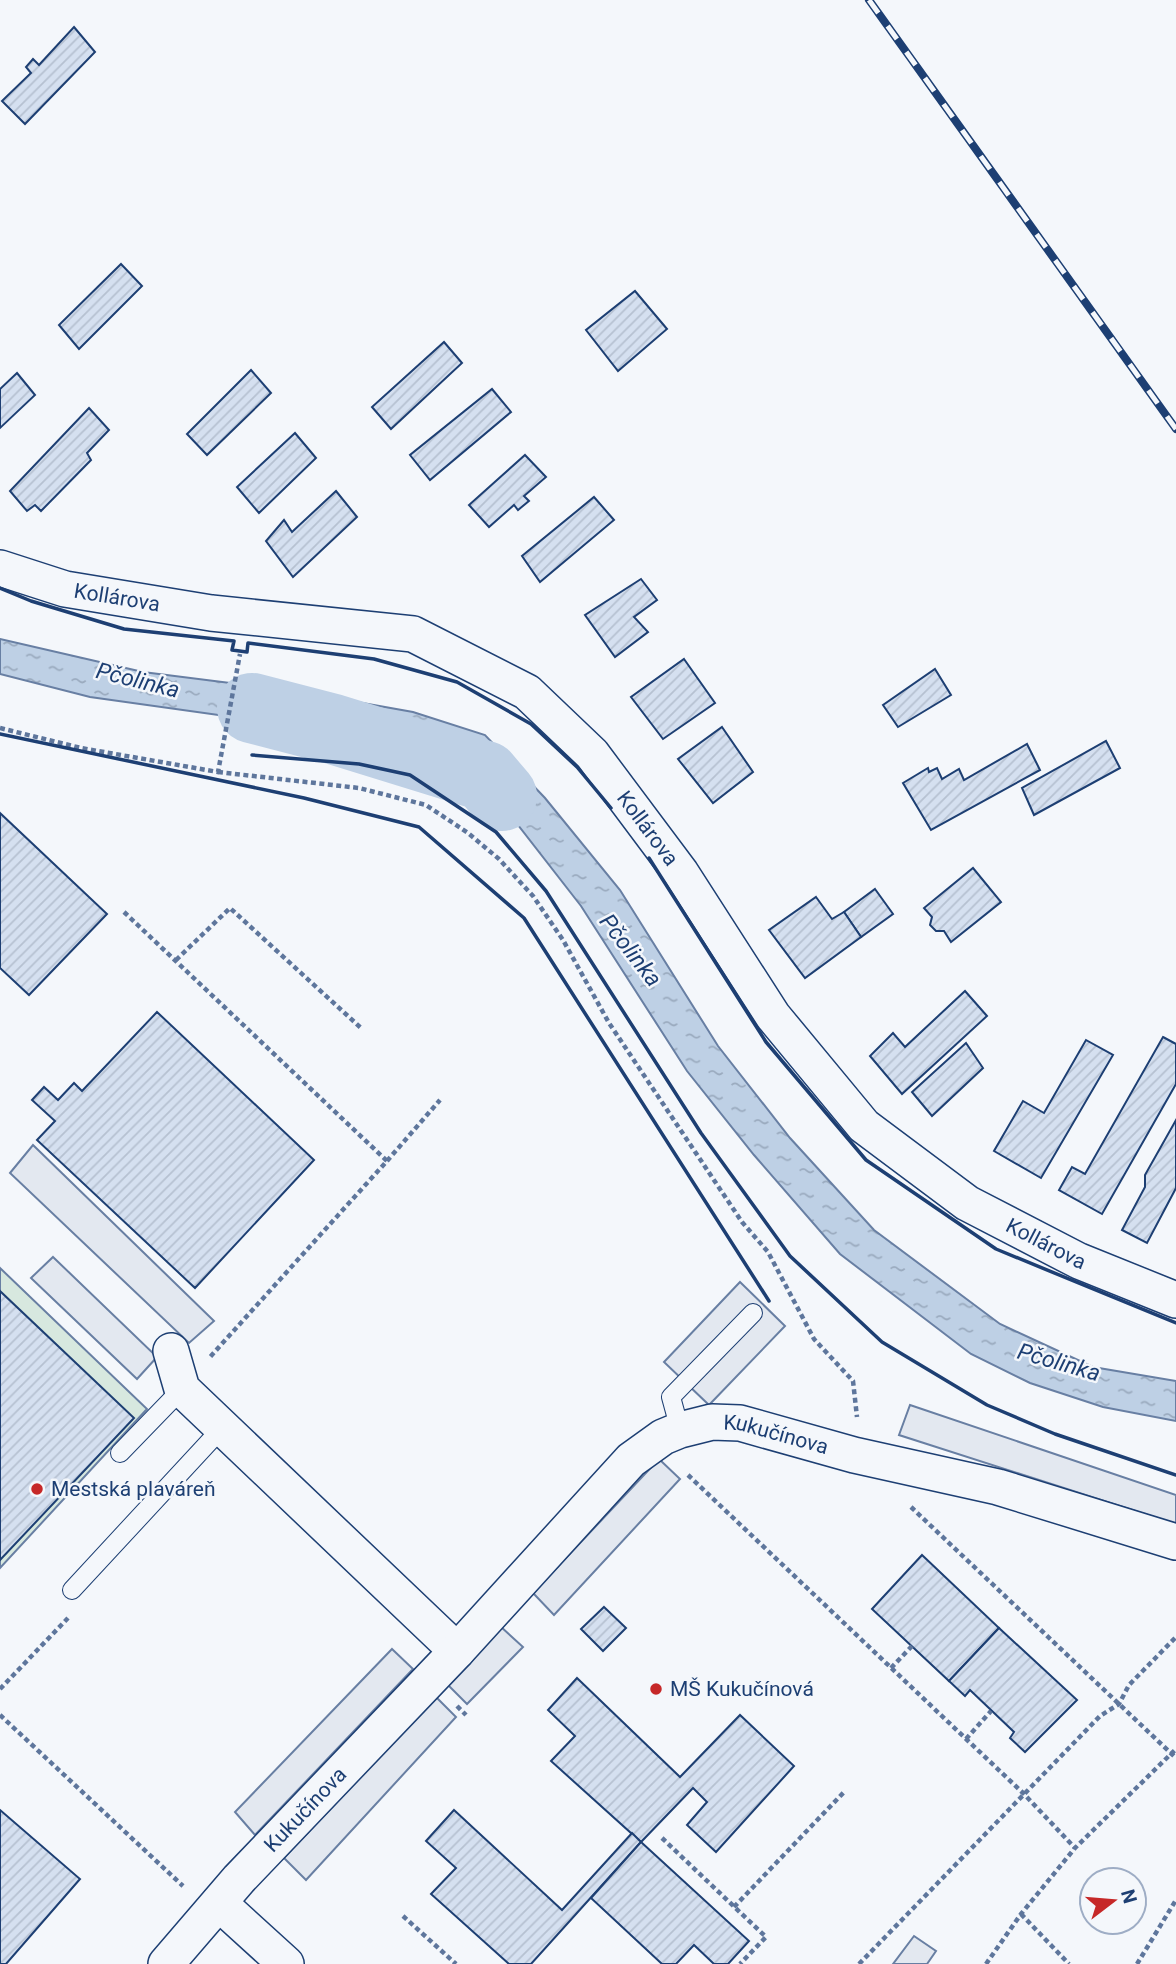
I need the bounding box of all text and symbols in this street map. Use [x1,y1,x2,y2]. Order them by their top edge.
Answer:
street label: Kollárova [72,579,162,616]
water label: Pčolinka [93,657,182,704]
street label: Kollárova [612,786,683,870]
water label: Pčolinka [594,909,667,992]
street label: Kollárova [1002,1213,1089,1274]
water label: Pčolinka [1014,1338,1103,1387]
street label: Kukučínova [723,1410,831,1459]
place label: Mestská plaváreň [51,1477,216,1501]
marker: Mestská plaváreň [29,1481,45,1497]
place label: MŠ Kukučínová [670,1677,814,1701]
marker: MŠ Kukučínová [648,1681,664,1697]
street label: Kukučínova [259,1762,351,1857]
north arrow [1078,1866,1148,1936]
text: N [1116,1887,1142,1906]

